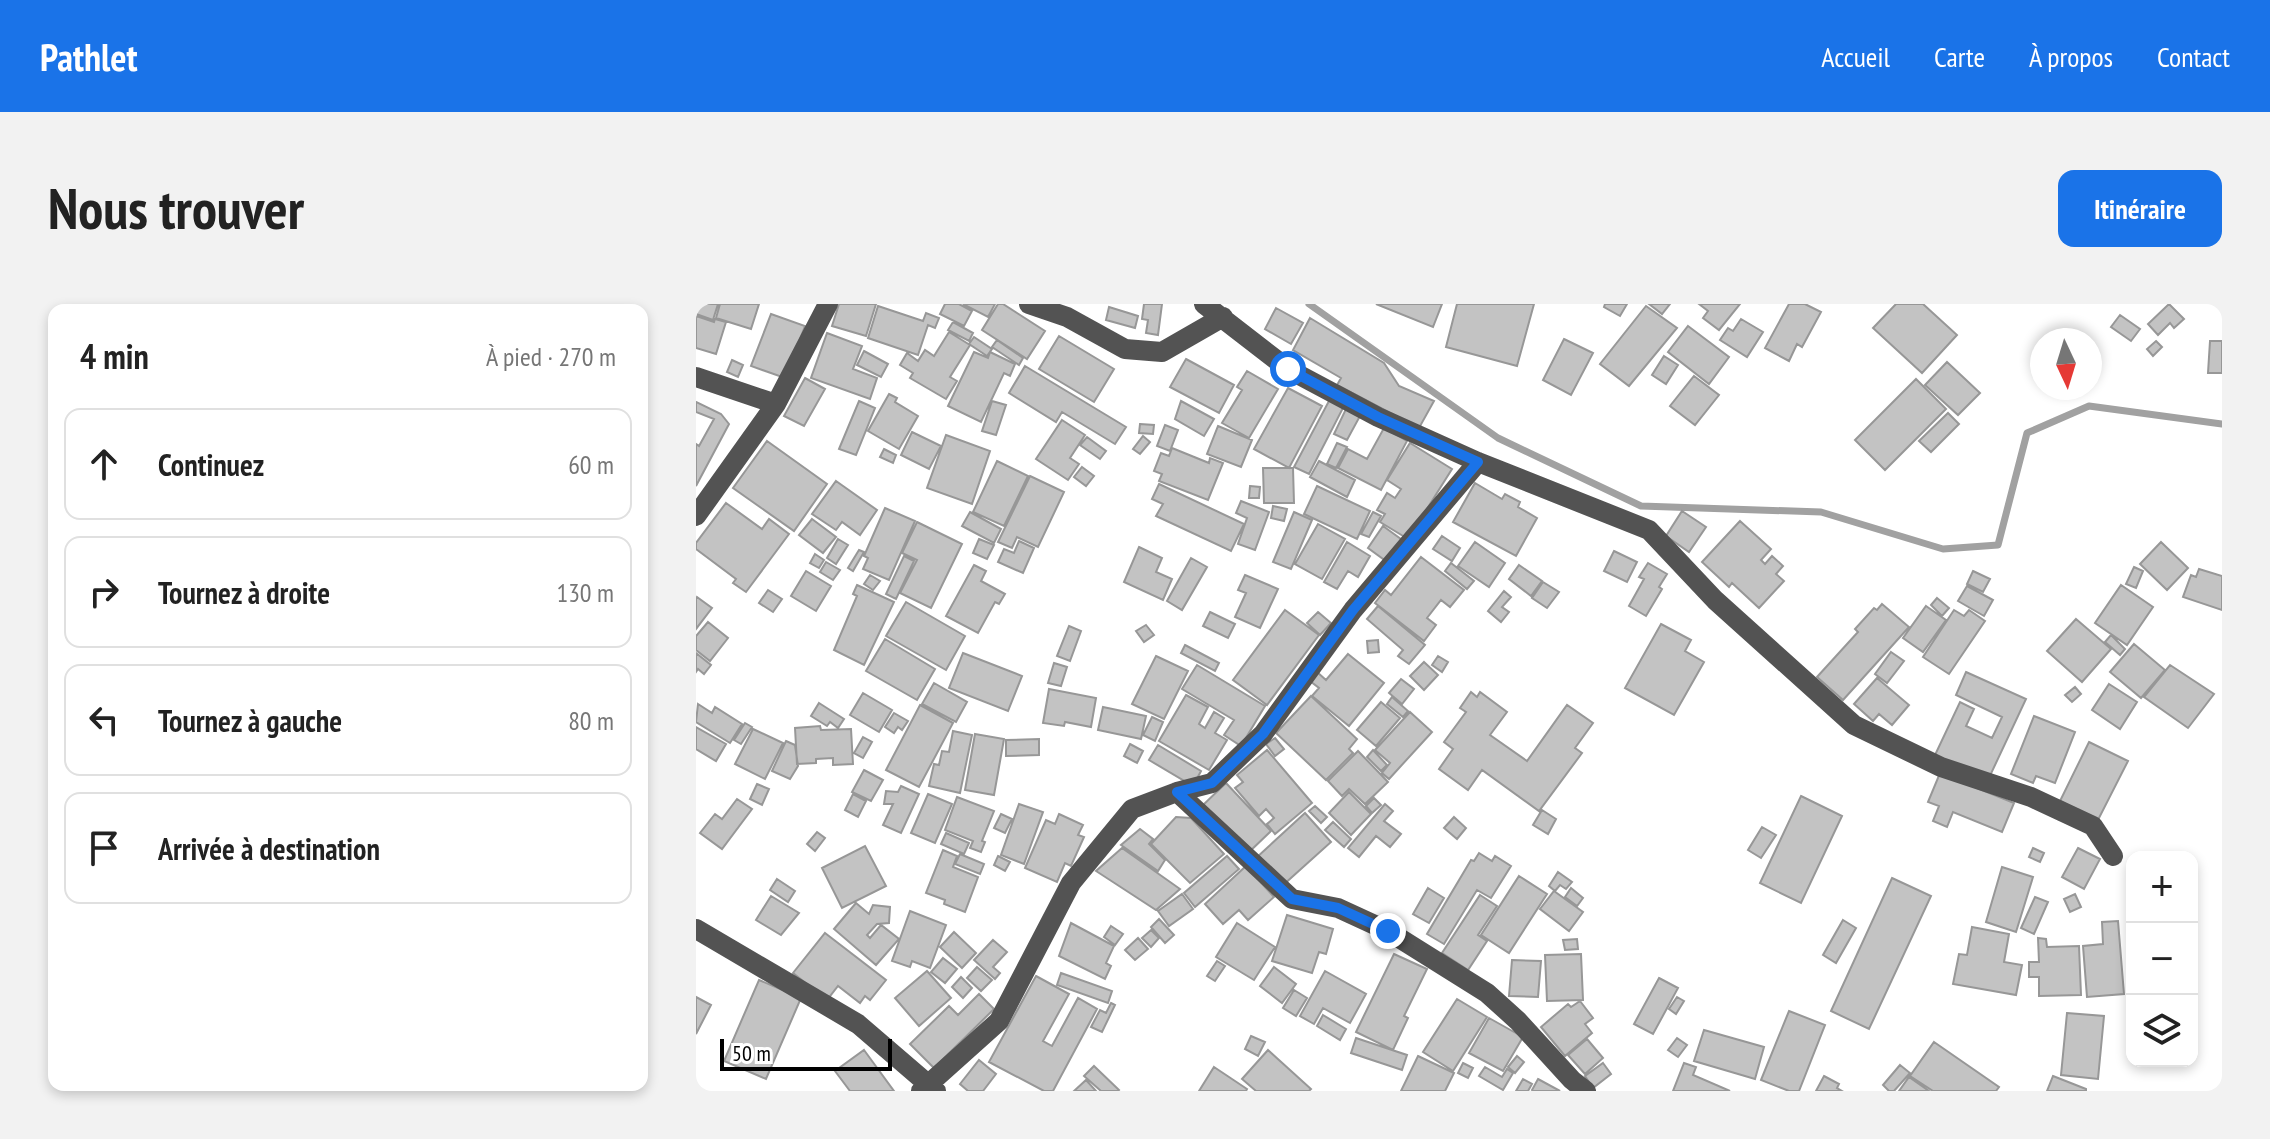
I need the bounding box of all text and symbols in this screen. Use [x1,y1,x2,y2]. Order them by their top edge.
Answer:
text: Pathlet [40,32,138,81]
text: Accueil [1821,38,1890,75]
text: Carte [1934,38,1985,75]
text: À propos [2029,38,2113,75]
text: Contact [2157,38,2230,75]
button: Itinéraire [2058,170,2222,247]
text: Nous trouver [48,172,304,244]
north arrow [2030,328,2102,400]
text: 4 min [80,334,149,378]
text: À pied · 270 m [486,340,616,373]
route start [1270,351,1306,387]
icon: ahead [82,442,126,486]
text: Continuez [158,445,264,484]
text: 60 m [568,448,614,481]
icon: right [82,570,126,614]
text: Tournez à droite [158,573,330,612]
text: 130 m [556,576,614,609]
icon: left [82,698,126,742]
text: Tournez à gauche [158,701,342,740]
text: 80 m [568,704,614,737]
icon: arrive [82,826,126,870]
text: Arrivée à destination [158,829,380,868]
map controls [2126,851,2198,1067]
button: + [2126,851,2198,923]
route end [1370,913,1406,949]
button: − [2126,923,2198,995]
button: layers [2126,995,2198,1067]
scale bar [720,1035,892,1071]
text: 50 m [732,1039,771,1067]

